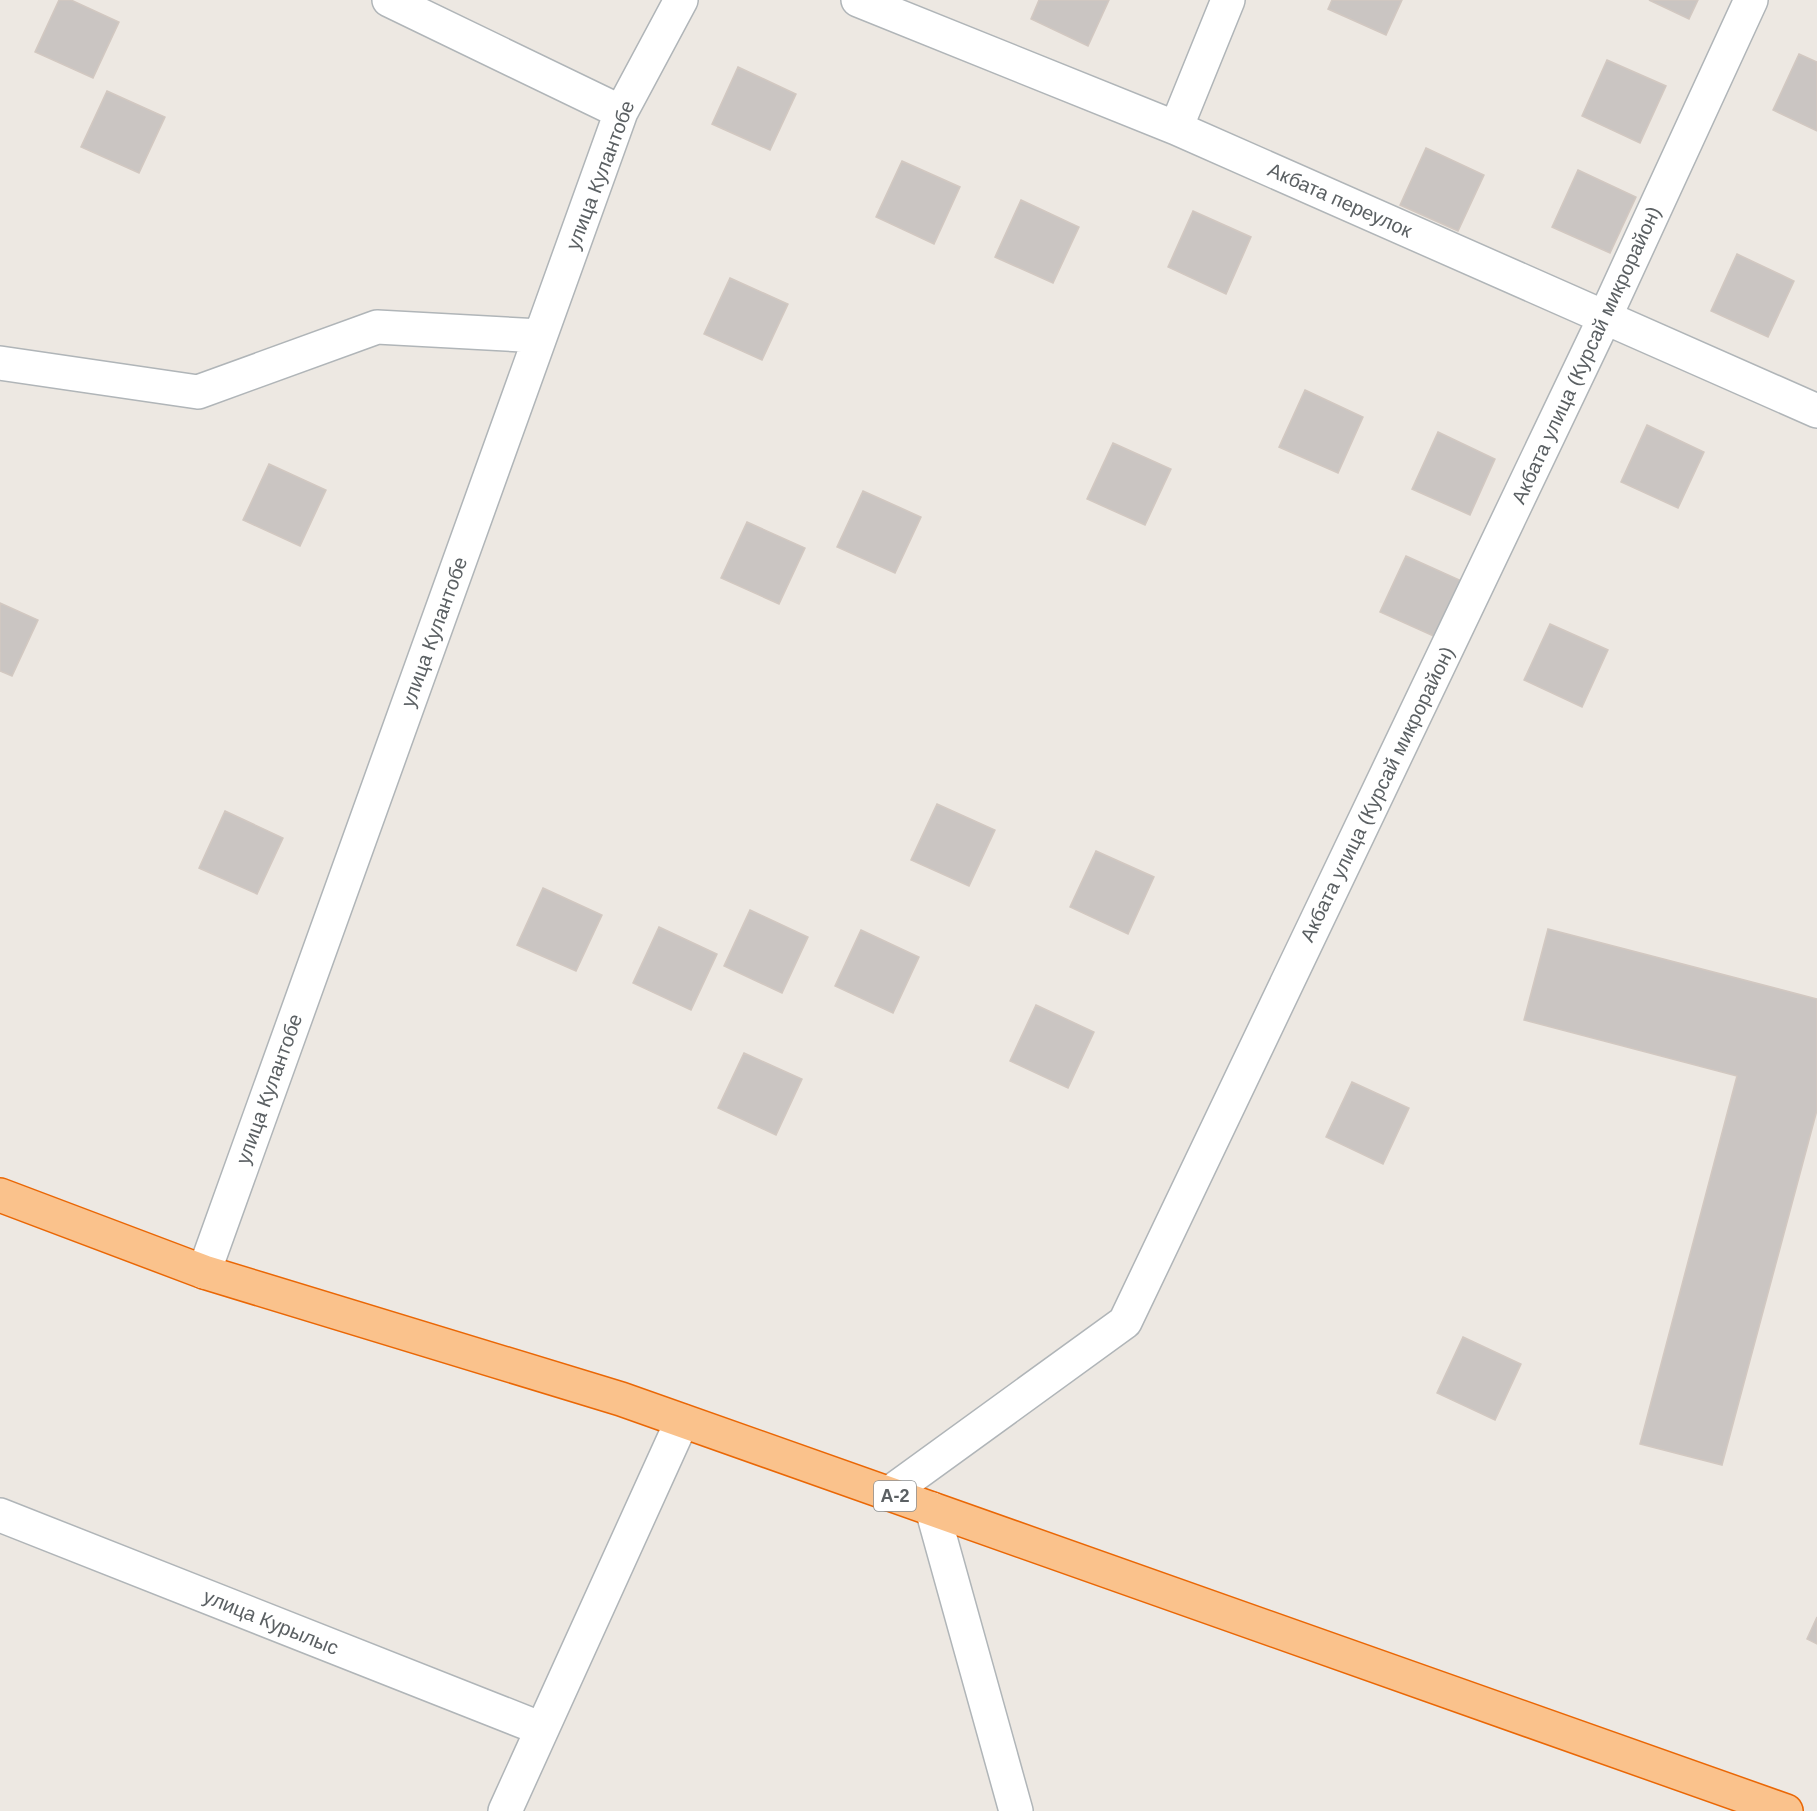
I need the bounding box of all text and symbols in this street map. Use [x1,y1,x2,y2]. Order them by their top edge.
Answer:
street label: улица Кулантобе [561,97,639,253]
street label: Акбата переулок [1265,158,1416,242]
street label: Акбата улица (Курсай микрорайон) [1507,203,1665,507]
street label: улица Кулантобе [397,554,471,710]
street label: Акбата улица (Курсай микрорайон) [1296,643,1458,945]
street label: улица Кулантобе [232,1011,306,1167]
road number: A-2 [874,1481,916,1511]
street label: улица Курылыс [200,1585,342,1659]

